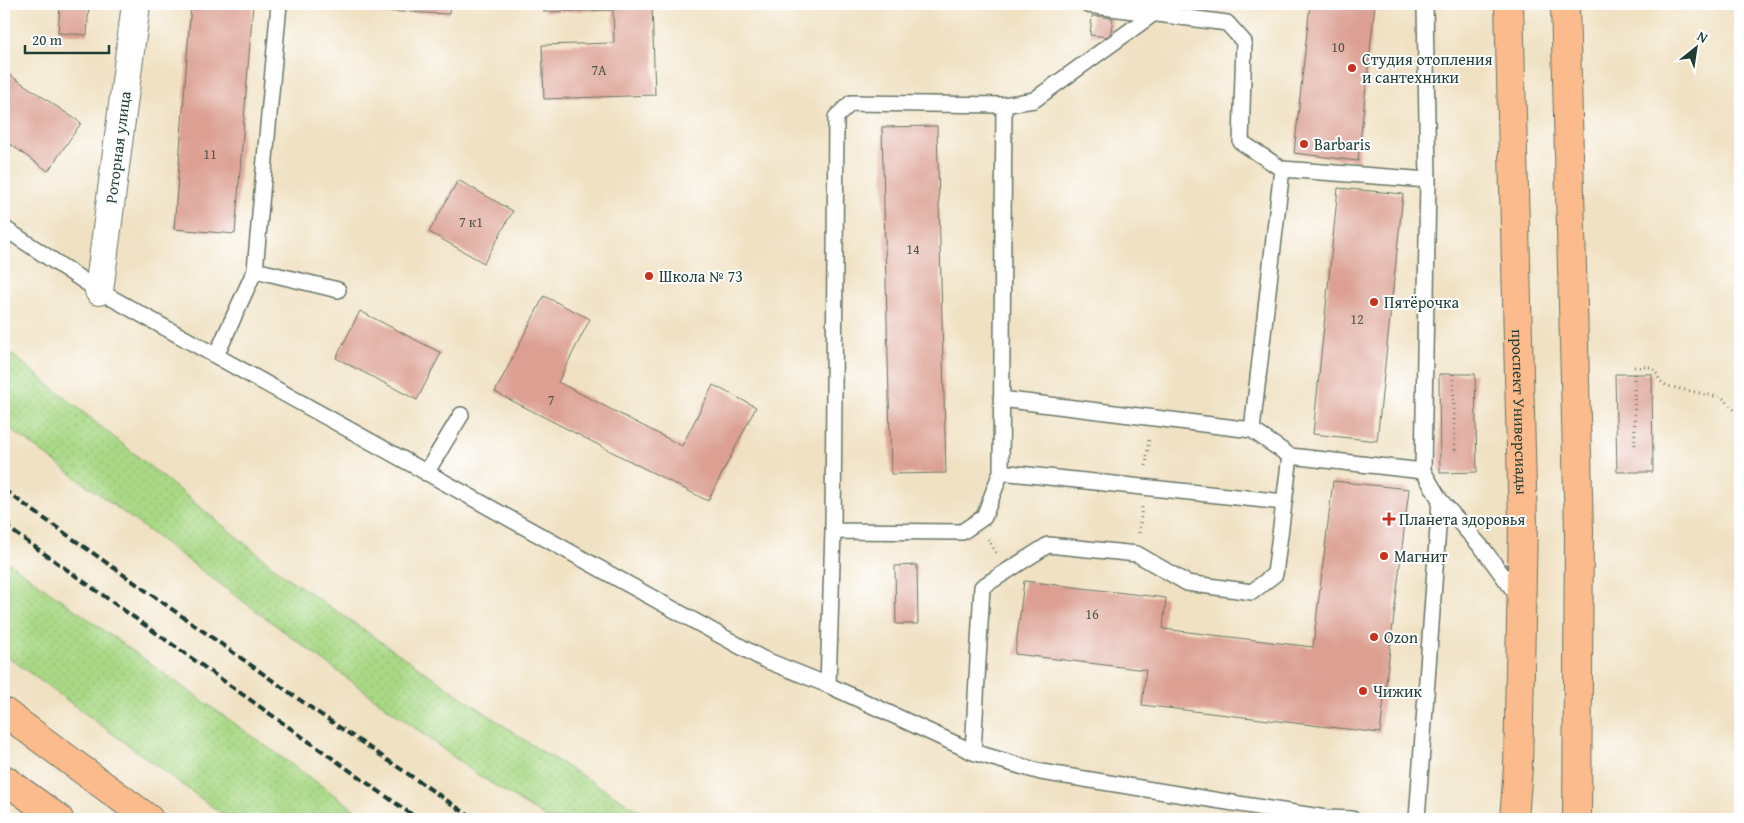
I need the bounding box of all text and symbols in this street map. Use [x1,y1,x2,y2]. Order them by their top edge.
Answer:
scale bar [25,22,109,54]
north arrow [1672,22,1722,72]
text: N [1693,26,1712,48]
text: 20 m [32,29,63,50]
house number: 10 [1331,37,1345,57]
place label: Студия отопления и сантехники [1362,47,1493,89]
house number: 7А [591,60,607,80]
marker: Студия отопления и сантехники [1346,62,1358,74]
street label: Роторная улица [98,89,137,205]
place label: Barbaris [1314,132,1371,156]
marker: Barbaris [1298,138,1310,150]
house number: 11 [203,144,217,164]
house number: 7 к1 [459,212,483,232]
house number: 14 [906,239,920,259]
place label: Школа № 73 [659,264,743,288]
marker: Школа № 73 [643,270,655,282]
place label: Пятёрочка [1384,290,1459,314]
marker: Пятёрочка [1368,296,1380,308]
house number: 12 [1350,309,1364,329]
street label: проспект Универсиады [1506,329,1534,495]
house number: 7 [548,390,555,410]
place label: Планета здоровья [1399,507,1525,531]
marker: Планета здоровья [1383,513,1395,525]
place label: Магнит [1394,544,1448,568]
marker: Магнит [1378,550,1390,562]
house number: 16 [1085,604,1099,624]
place label: Ozon [1384,625,1418,649]
marker: Ozon [1368,631,1380,643]
place label: Чижик [1373,679,1423,703]
marker: Чижик [1357,685,1369,697]

